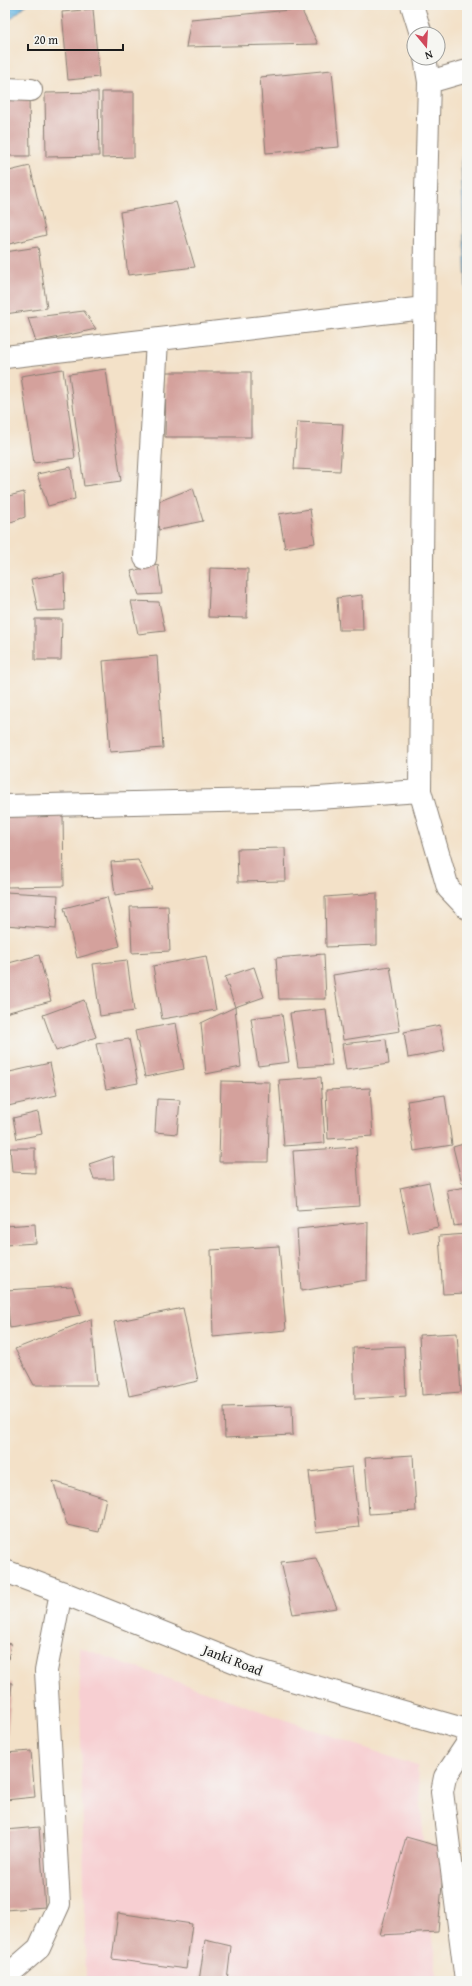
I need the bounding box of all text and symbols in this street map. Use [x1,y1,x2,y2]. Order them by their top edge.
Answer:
scale bar [28,26,123,52]
north arrow [406,26,446,66]
text: 20 m [34,31,58,48]
text: N [423,47,435,64]
street label: Janki Road [198,1639,266,1681]

